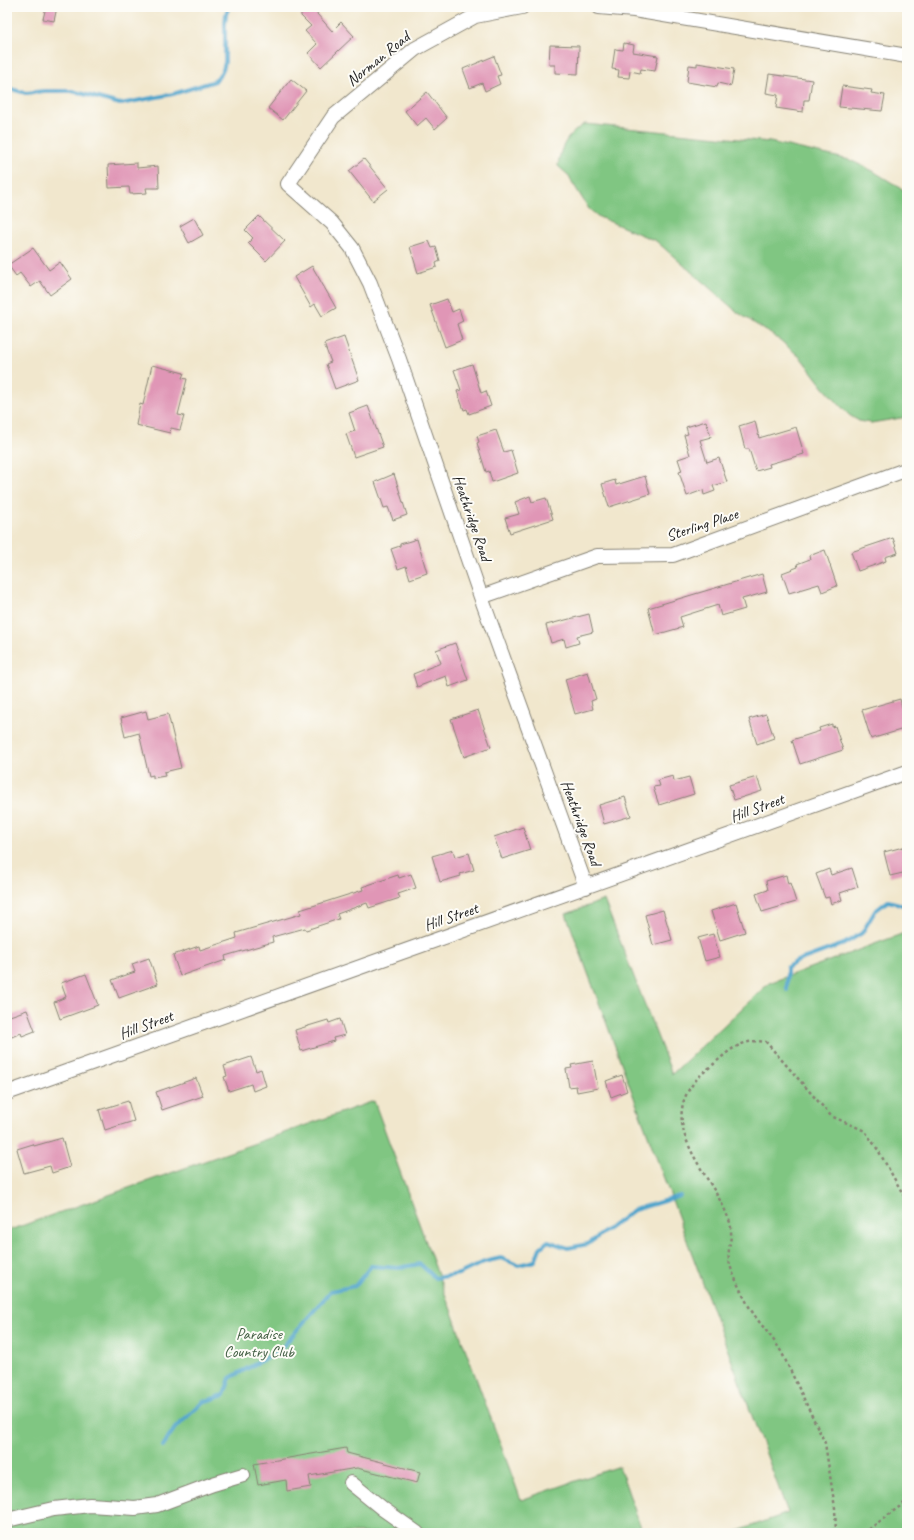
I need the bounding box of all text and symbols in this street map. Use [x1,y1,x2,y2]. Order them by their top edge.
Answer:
street label: Norman Road [342,26,416,91]
street label: Heathridge Road [448,472,497,566]
street label: Sterling Place [664,503,742,546]
street label: Heathridge Road [556,777,607,871]
street label: Hill Street [727,788,788,827]
street label: Hill Street [421,898,482,936]
street label: Hill Street [116,1005,177,1044]
park label: Paradise Country Club [224,1324,295,1362]

